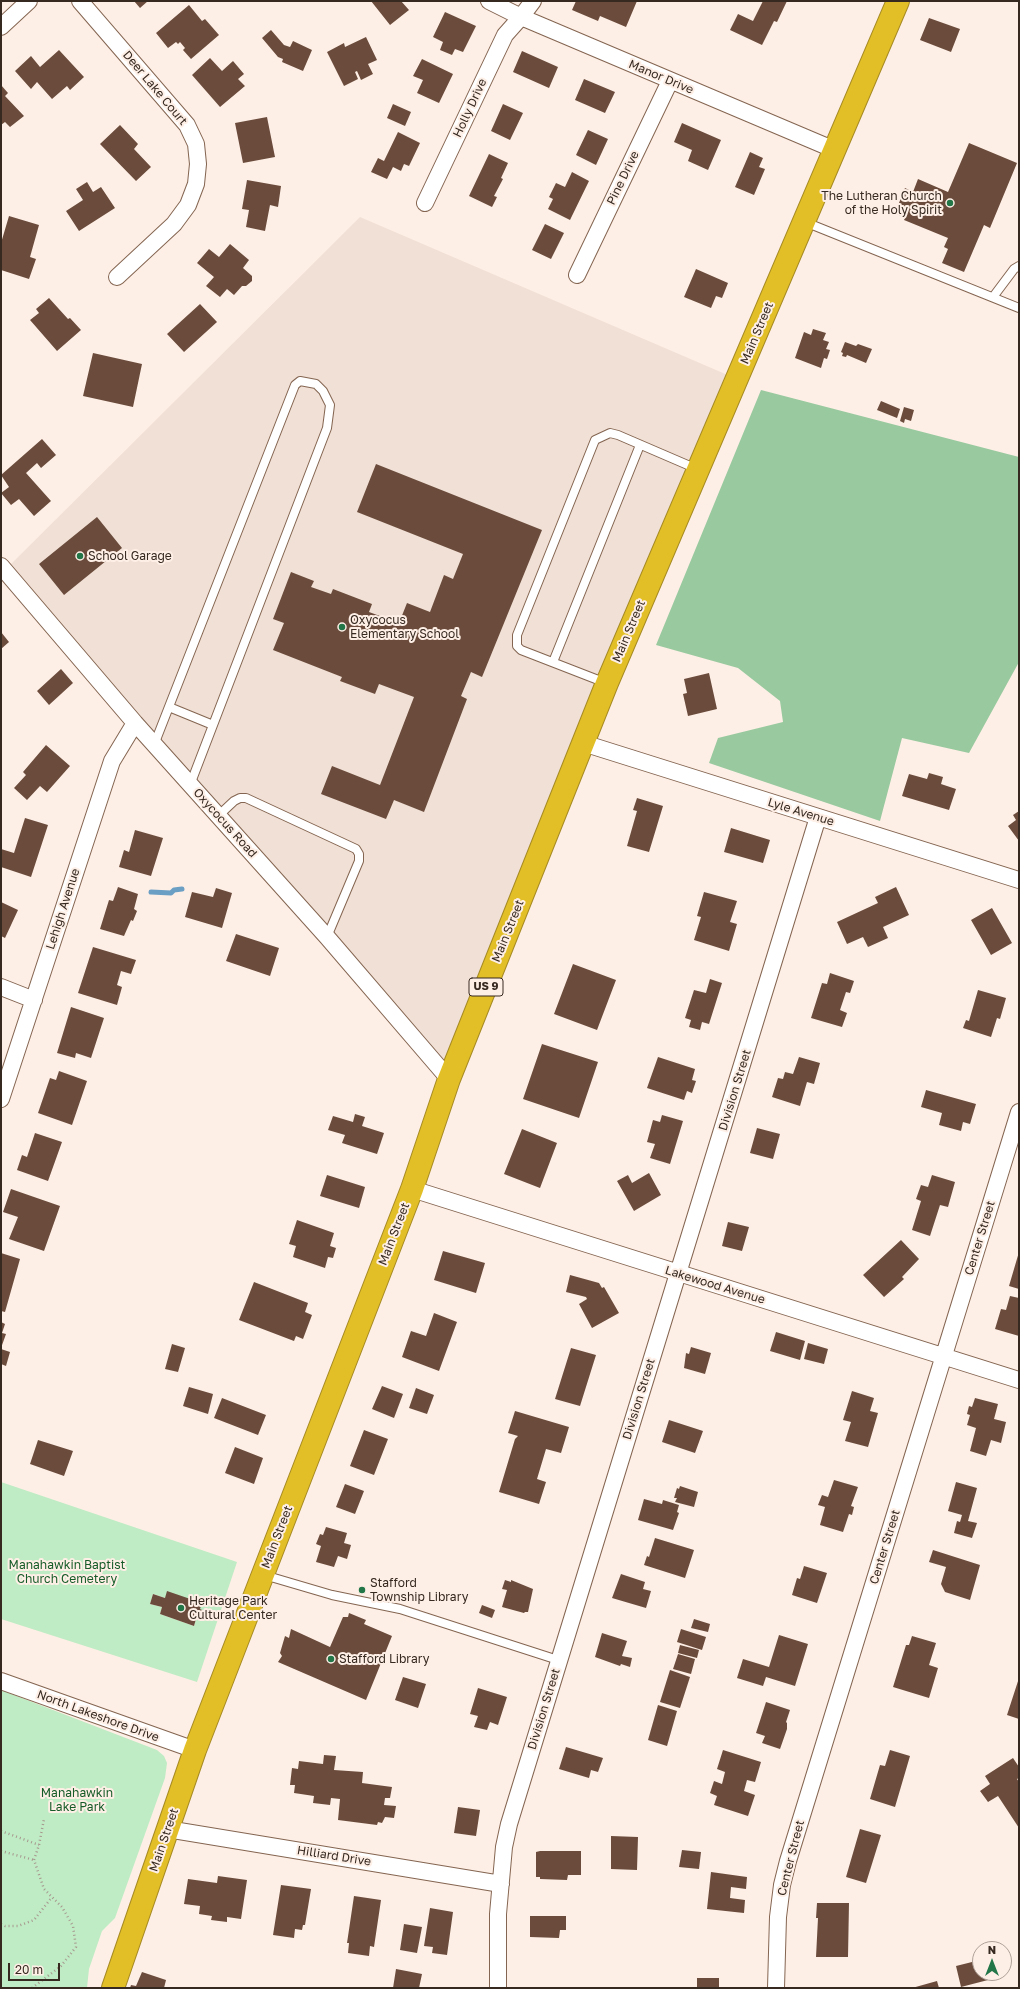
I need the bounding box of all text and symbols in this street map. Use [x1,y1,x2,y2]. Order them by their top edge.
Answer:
street label: Deer Lake Court [120,48,190,128]
street label: Manor Drive [626,57,696,97]
street label: Holly Drive [450,76,490,140]
street label: Pine Drive [604,149,642,207]
place label: The Lutheran Church of the Holy Spirit [821,189,942,217]
marker: The Lutheran Church of the Holy Spirit [945,198,955,208]
street label: Main Street [737,300,777,366]
place label: School Garage [88,549,172,563]
marker: School Garage [75,551,85,561]
street label: Main Street [609,598,649,664]
place label: Oxycocus Elementary School [350,613,459,641]
marker: Oxycocus Elementary School [337,622,347,632]
street label: Oxycocus Road [190,785,260,861]
street label: Lyle Avenue [766,795,836,829]
street label: Lehigh Avenue [43,867,83,951]
street label: Main Street [489,898,527,964]
road number: US 9 [469,978,503,996]
street label: Division Street [716,1048,754,1132]
street label: Center Street [962,1199,998,1277]
street label: Main Street [375,1201,413,1267]
street label: Lakewood Avenue [663,1263,767,1307]
street label: Division Street [620,1357,658,1441]
street label: Main Street [258,1504,296,1570]
street label: Center Street [867,1508,903,1586]
park label: Manahawkin Baptist Church Cemetery [9,1558,125,1586]
place label: Stafford Township Library [370,1576,468,1604]
marker: Stafford Township Library [357,1585,367,1595]
place label: Heritage Park Cultural Center [189,1594,277,1622]
marker: Heritage Park Cultural Center [176,1603,186,1613]
place label: Stafford Library [339,1652,429,1666]
marker: Stafford Library [326,1654,336,1664]
street label: Division Street [525,1667,563,1751]
street label: North Lakeshore Drive [35,1687,161,1745]
park label: Manahawkin Lake Park [41,1786,113,1814]
street label: Main Street [146,1806,182,1874]
street label: Center Street [775,1819,807,1897]
street label: Hilliard Drive [296,1843,372,1869]
north arrow [972,1941,1012,1981]
text: N [988,1943,996,1956]
scale bar [10,1955,62,1981]
text: 20 m [15,1962,43,1977]

